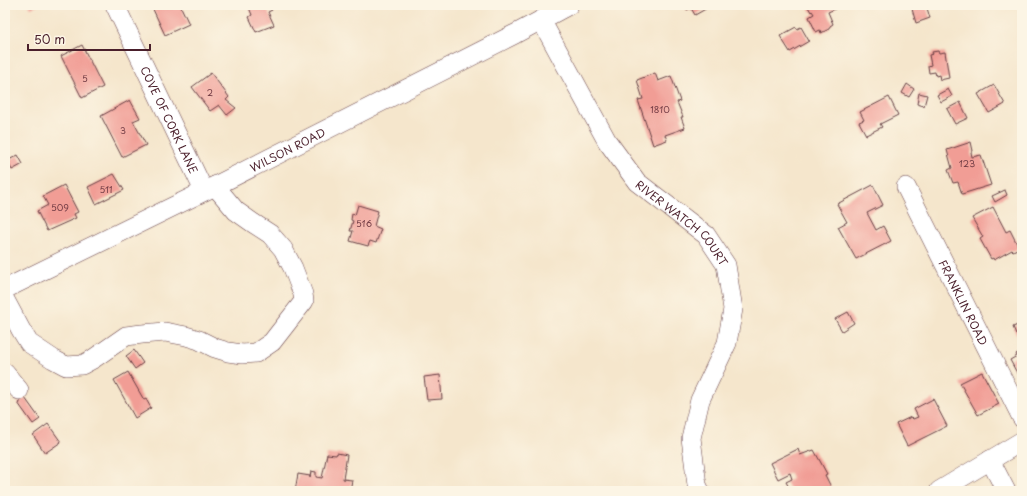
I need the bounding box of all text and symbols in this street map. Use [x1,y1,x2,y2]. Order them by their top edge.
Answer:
scale bar [28,26,150,52]
text: 50 m [34,30,65,48]
street label: COVE OF CORK LANE [137,63,203,176]
house number: 5 [82,71,88,85]
house number: 2 [207,85,213,99]
house number: 1810 [650,102,670,116]
house number: 3 [120,123,126,137]
street label: WILSON ROAD [247,123,328,176]
house number: 123 [959,156,975,170]
street label: RIVER WATCH COURT [632,176,733,269]
house number: 511 [99,182,113,196]
house number: 509 [51,200,69,214]
house number: 516 [356,216,372,230]
street label: FRANKLIN ROAD [935,257,993,348]

